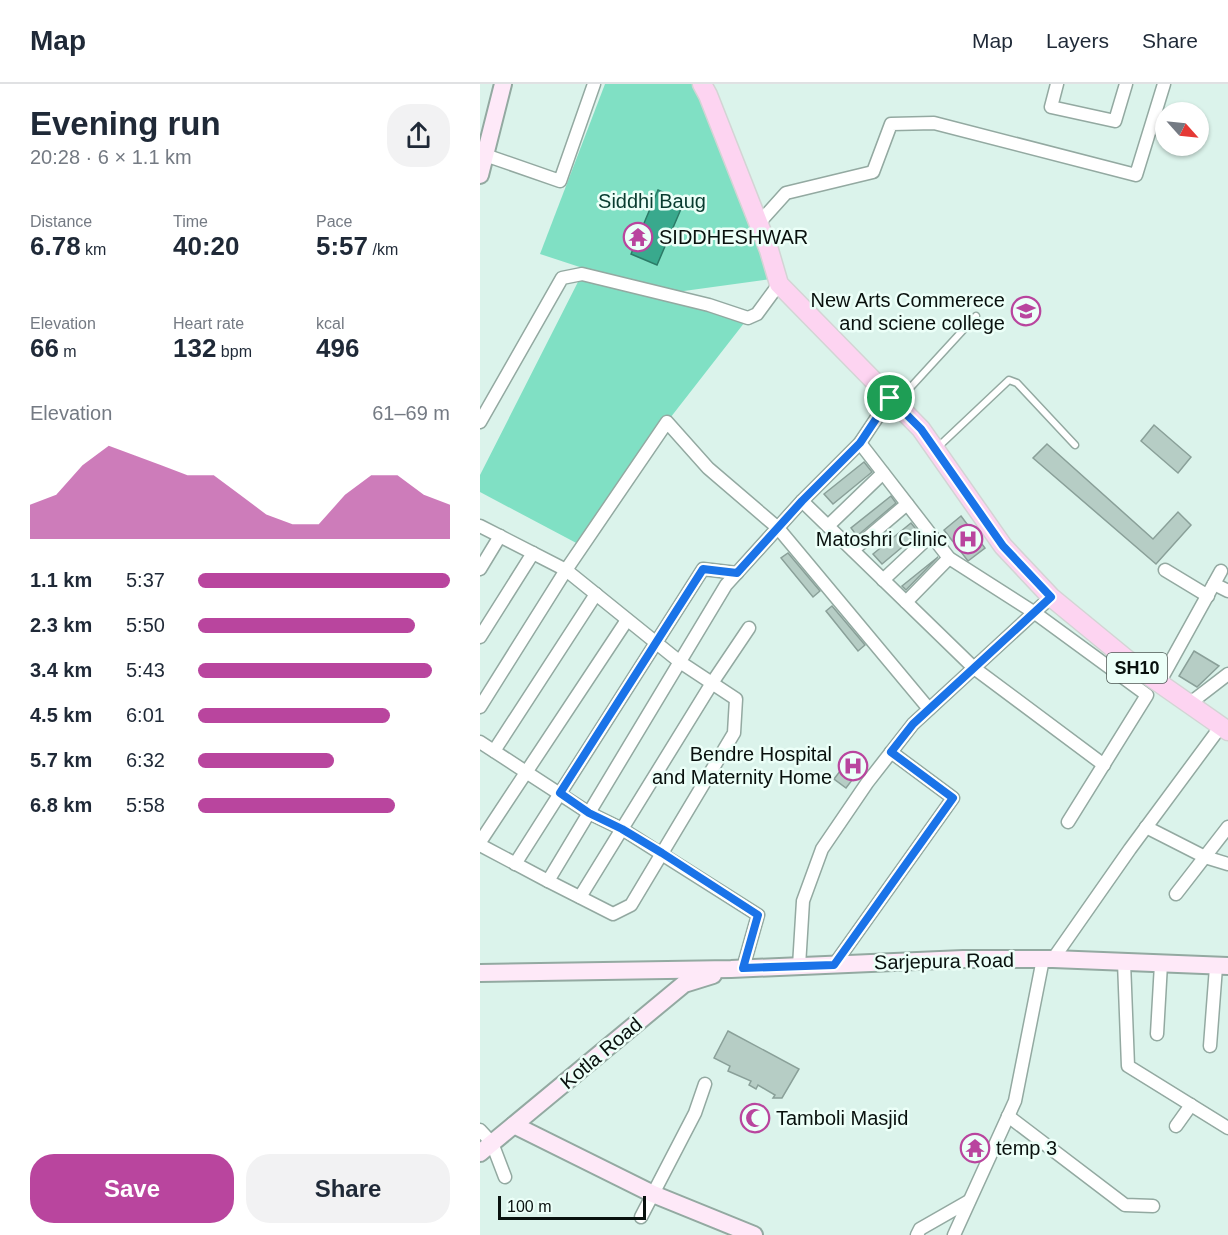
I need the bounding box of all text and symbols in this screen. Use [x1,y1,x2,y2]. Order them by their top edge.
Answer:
text: Map [30,25,86,56]
text: Map [972,29,1013,52]
text: Layers [1046,29,1109,52]
text: Share [1142,29,1198,52]
north arrow [1155,102,1209,156]
map controls [1155,102,1209,156]
button: share [387,104,450,167]
text: Evening run [30,105,221,142]
text: 20:28 · 6 × 1.1 km [30,146,192,168]
park label: Siddhi Baug [598,190,706,212]
text: Distance [30,213,92,230]
text: Time [173,213,208,230]
text: Pace [316,213,352,230]
temple icon: SIDDHESHWAR [622,221,654,253]
place label: SIDDHESHWAR [659,226,808,248]
text: 6.78 [30,231,81,261]
text: 40:20 [173,231,240,261]
text: 5:57 [316,231,368,261]
text: km [81,241,106,258]
text: /km [368,241,398,258]
place label: New Arts Commerece and sciene college [811,289,1005,334]
school or university icon: New Arts Commerece and sciene college [1010,295,1042,327]
text: Elevation [30,315,96,332]
text: Heart rate [173,315,244,332]
text: kcal [316,315,344,332]
text: 66 [30,333,59,363]
text: 132 [173,333,216,363]
text: 496 [316,333,359,363]
text: m [59,343,77,360]
text: bpm [216,343,252,360]
pin [864,372,915,423]
icon: arrive [873,381,906,414]
text: Elevation [30,402,112,424]
text: 61–69 m [372,402,450,424]
hospital icon: Matoshri Clinic [952,523,984,555]
place label: Matoshri Clinic [816,528,947,550]
text: 1.1 km [30,569,92,591]
text: 5:37 [126,569,165,591]
text: 2.3 km [30,614,92,636]
text: 5:50 [126,614,165,636]
road number: SH10 [1107,653,1167,683]
text: 3.4 km [30,659,92,681]
text: 5:43 [126,659,165,681]
text: 4.5 km [30,704,92,726]
text: 6:01 [126,704,165,726]
place label: Bendre Hospital and Maternity Home [652,743,832,788]
text: 5.7 km [30,749,92,771]
text: 6:32 [126,749,165,771]
hospital icon: Bendre Hospital and Maternity Home [837,750,869,782]
text: 6.8 km [30,794,92,816]
text: 5:58 [126,794,165,816]
street label: Sarjepura Road [874,949,1014,973]
street label: Kotla Road [556,1013,646,1093]
mosque icon: Tamboli Masjid [739,1102,771,1134]
place label: Tamboli Masjid [776,1107,908,1129]
temple icon: temp 3 [959,1132,991,1164]
place label: temp 3 [996,1137,1057,1159]
button: Save [30,1154,234,1223]
button: Share [246,1154,450,1223]
scale bar [498,1193,646,1220]
text: 100 m [507,1198,551,1215]

